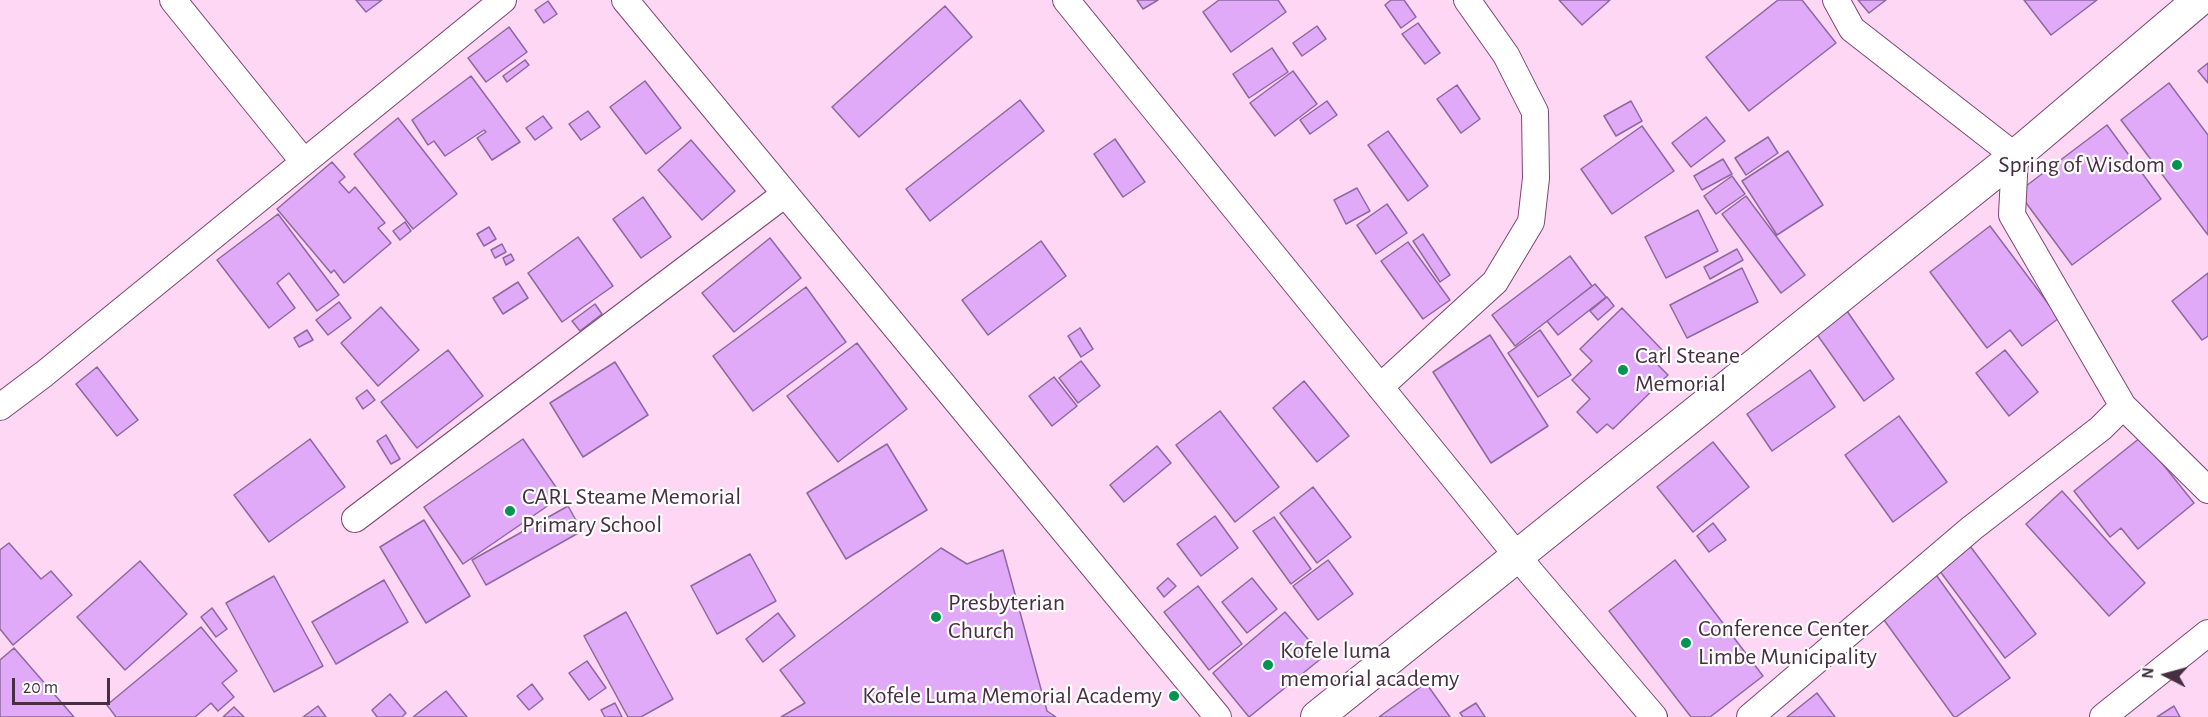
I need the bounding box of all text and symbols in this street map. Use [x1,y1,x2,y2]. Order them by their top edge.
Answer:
place label: Spring of Wisdom [1998,151,2165,179]
marker: Spring of Wisdom [2170,158,2184,172]
place label: Carl Steane Memorial [1635,342,1740,398]
marker: Carl Steane Memorial [1616,363,1630,377]
place label: CARL Steame Memorial Primary School [522,483,741,539]
marker: CARL Steame Memorial Primary School [503,504,517,518]
place label: Presbyterian Church [948,589,1065,645]
marker: Presbyterian Church [929,610,943,624]
place label: Conference Center Limbe Municipality [1698,615,1877,671]
marker: Conference Center Limbe Municipality [1679,636,1693,650]
place label: Kofele luma memorial academy [1280,637,1459,693]
north arrow [2136,645,2196,705]
marker: Kofele luma memorial academy [1261,658,1275,672]
scale bar [15,666,112,704]
text: N [2140,667,2157,679]
text: 20 m [23,679,58,697]
place label: Kofele Luma Memorial Academy [862,682,1162,710]
marker: Kofele Luma Memorial Academy [1167,689,1181,703]

